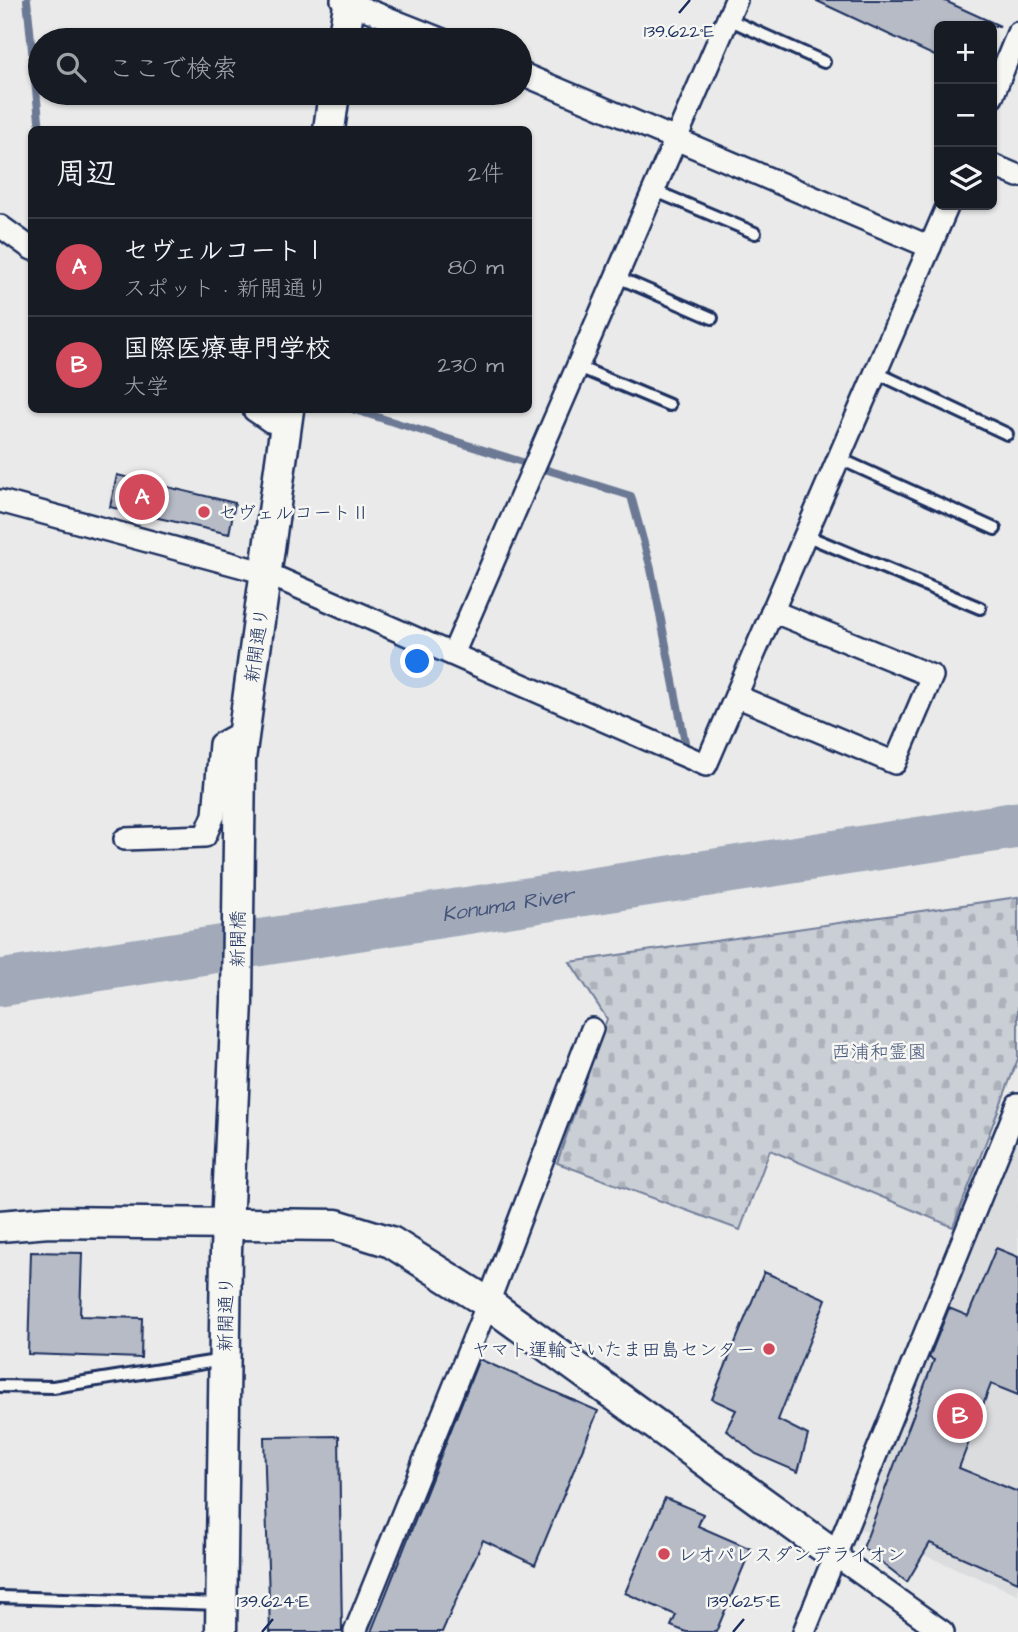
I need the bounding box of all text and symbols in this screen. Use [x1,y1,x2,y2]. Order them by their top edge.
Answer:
text: 139.622°E [644,19,715,44]
map controls [934,21,997,210]
button: + [934,21,997,84]
search box [28,28,532,105]
icon: search [52,48,90,86]
text: ここで検索 [108,51,238,87]
button: − [934,84,997,147]
button: layers [934,147,997,210]
text: 周辺 [56,153,116,195]
text: 2件 [468,158,504,190]
text: セヴェルコートⅠ [123,233,328,269]
text: A [72,251,86,283]
text: 80 m [447,251,504,283]
text: スポット · 新開通り [123,273,329,305]
text: 国際医療専門学校 [123,331,331,367]
text: B [71,349,87,381]
text: 230 m [438,349,504,381]
text: 大学 [123,371,169,403]
pin: A [119,471,165,523]
place label: セヴェルコートⅡ [218,500,370,527]
marker: セヴェルコートⅡ [196,504,212,520]
street label: 新開通り [239,606,276,685]
your location [400,644,434,678]
water label: Konuma River [440,880,578,929]
street label: 新開橋 [225,910,252,968]
park label: 西浦和霊園 [831,1039,927,1066]
street label: 新開通り [212,1276,241,1352]
place label: ヤマト運輸さいたま田島センター [472,1337,755,1364]
marker: ヤマト運輸さいたま田島センター [761,1341,777,1357]
pin: B [937,1390,983,1442]
place label: レオパレスダンデライオン [678,1542,906,1569]
marker: レオパレスダンデライオン [656,1546,672,1562]
text: 139.624°E [237,1589,310,1614]
text: 139.625°E [707,1589,781,1614]

